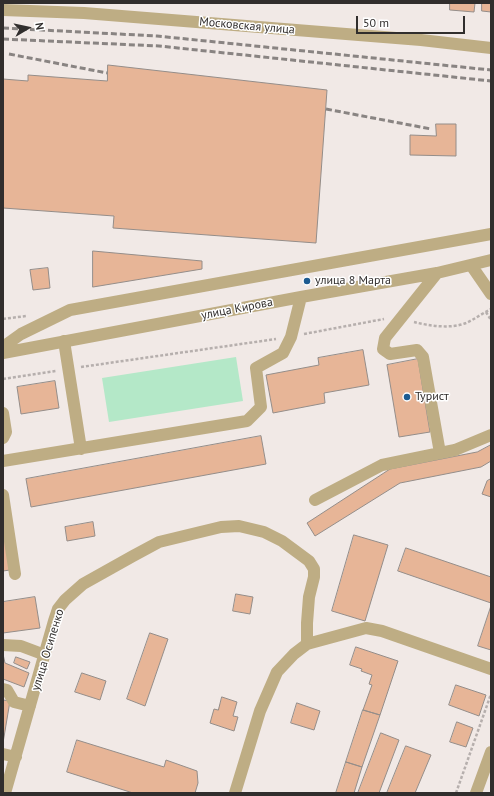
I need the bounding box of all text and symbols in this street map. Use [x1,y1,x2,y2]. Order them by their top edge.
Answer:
north arrow [8,8,48,48]
scale bar [358,8,467,34]
street label: Московская улица [199,15,295,37]
text: 50 m [363,15,389,30]
text: N [32,21,47,31]
place label: улица 8 Марта [315,274,391,288]
marker: улица 8 Марта [302,276,312,286]
street label: улица Кирова [200,295,274,323]
place label: Турист [415,390,449,404]
marker: Турист [402,392,412,402]
street label: улица Осипенко [29,607,67,693]

